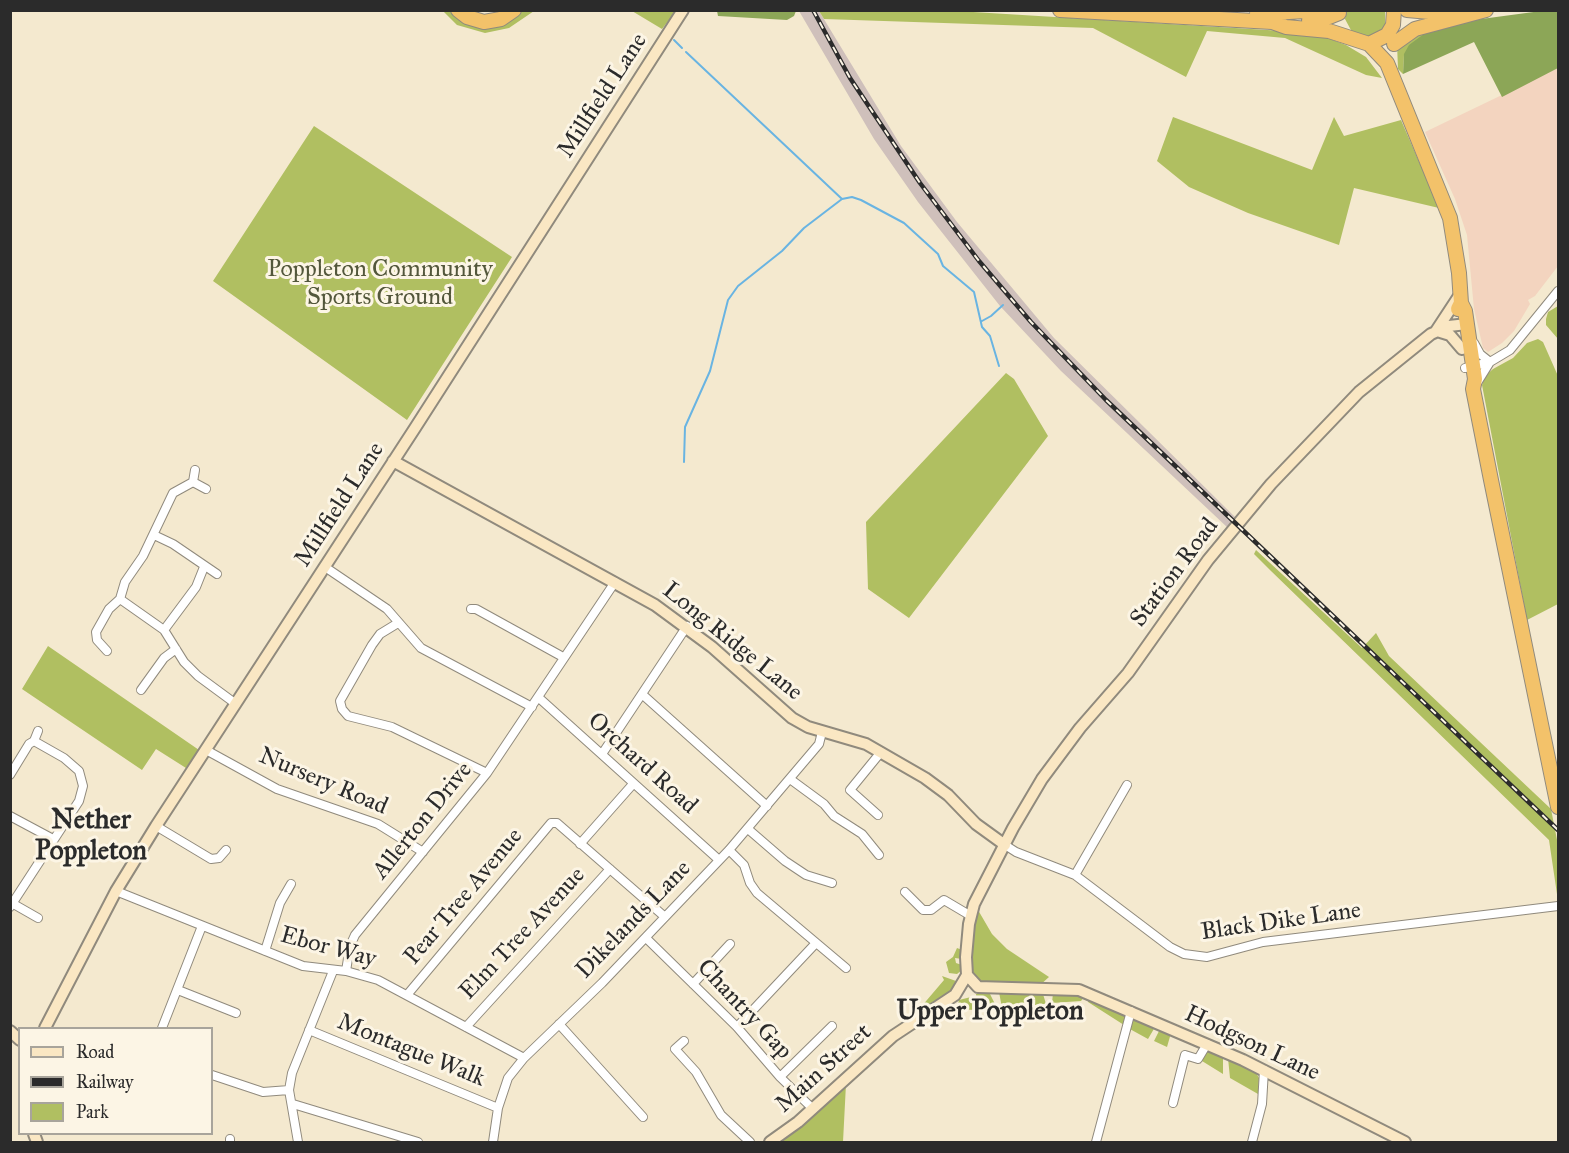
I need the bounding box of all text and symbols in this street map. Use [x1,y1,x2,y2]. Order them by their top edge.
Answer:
street label: Millfield Lane [552,28,654,164]
park label: Poppleton Community Sports Ground [267,256,493,312]
street label: Millfield Lane [289,437,391,573]
street label: Station Road [1125,513,1225,633]
street label: Long Ridge Lane [656,577,808,707]
street label: Orchard Road [581,707,703,821]
street label: Nursery Road [254,742,392,822]
street label: Allerton Drive [367,757,479,885]
district label: Nether Poppleton [35,805,147,868]
street label: Pear Tree Avenue [399,823,529,971]
street label: Dikelands Lane [571,855,697,985]
street label: Elm Tree Avenue [454,862,592,1006]
street label: Black Dike Lane [1199,897,1363,947]
street label: Ebor Way [277,921,379,975]
street label: Chantry Gap [690,954,798,1066]
district label: Upper Poppleton [896,996,1084,1028]
street label: Hodgson Lane [1180,1000,1324,1088]
street label: Montague Walk [333,1008,489,1094]
street label: Main Street [770,1018,878,1120]
legend [18,1027,213,1135]
text: Road [76,1041,114,1063]
text: Railway [76,1071,133,1093]
text: Park [76,1101,109,1123]

